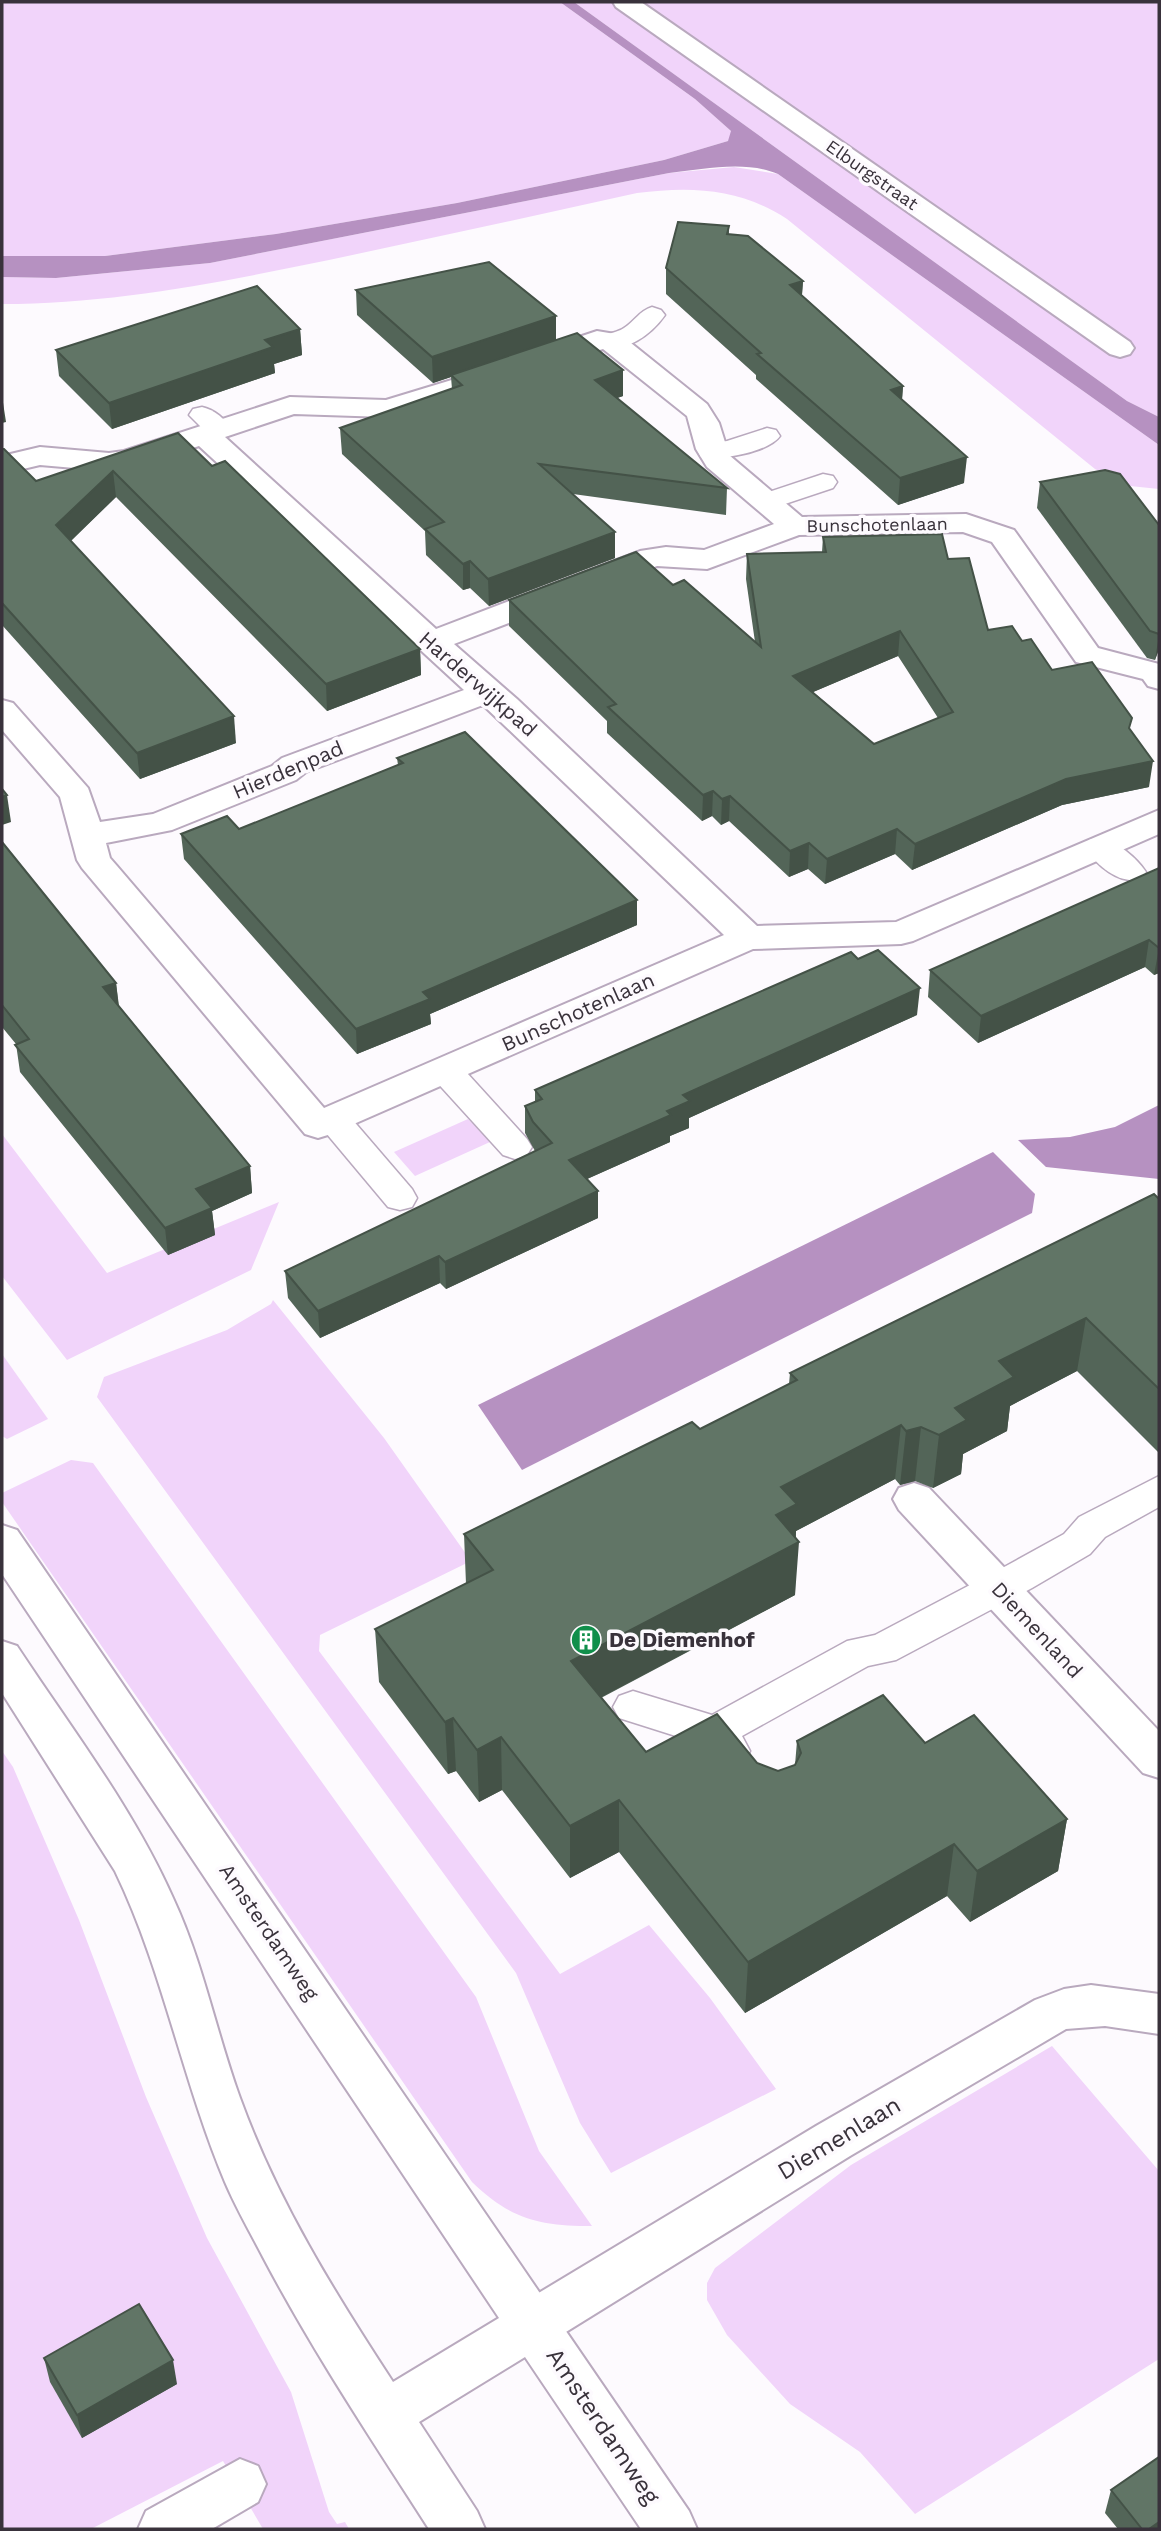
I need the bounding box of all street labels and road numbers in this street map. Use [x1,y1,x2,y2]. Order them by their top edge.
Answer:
street label: Elburgstraat [822,135,923,214]
street label: Bunschotenlaan [806,513,948,536]
street label: Harderwijkpad [414,626,542,742]
street label: Hierdenpad [229,735,347,804]
street label: Bunschotenlaan [497,967,658,1057]
street label: Diemenland [986,1576,1088,1683]
street label: Amsterdamweg [214,1859,325,2006]
street label: Diemenlaan [772,2090,906,2186]
street label: Amsterdamweg [540,2343,666,2510]

